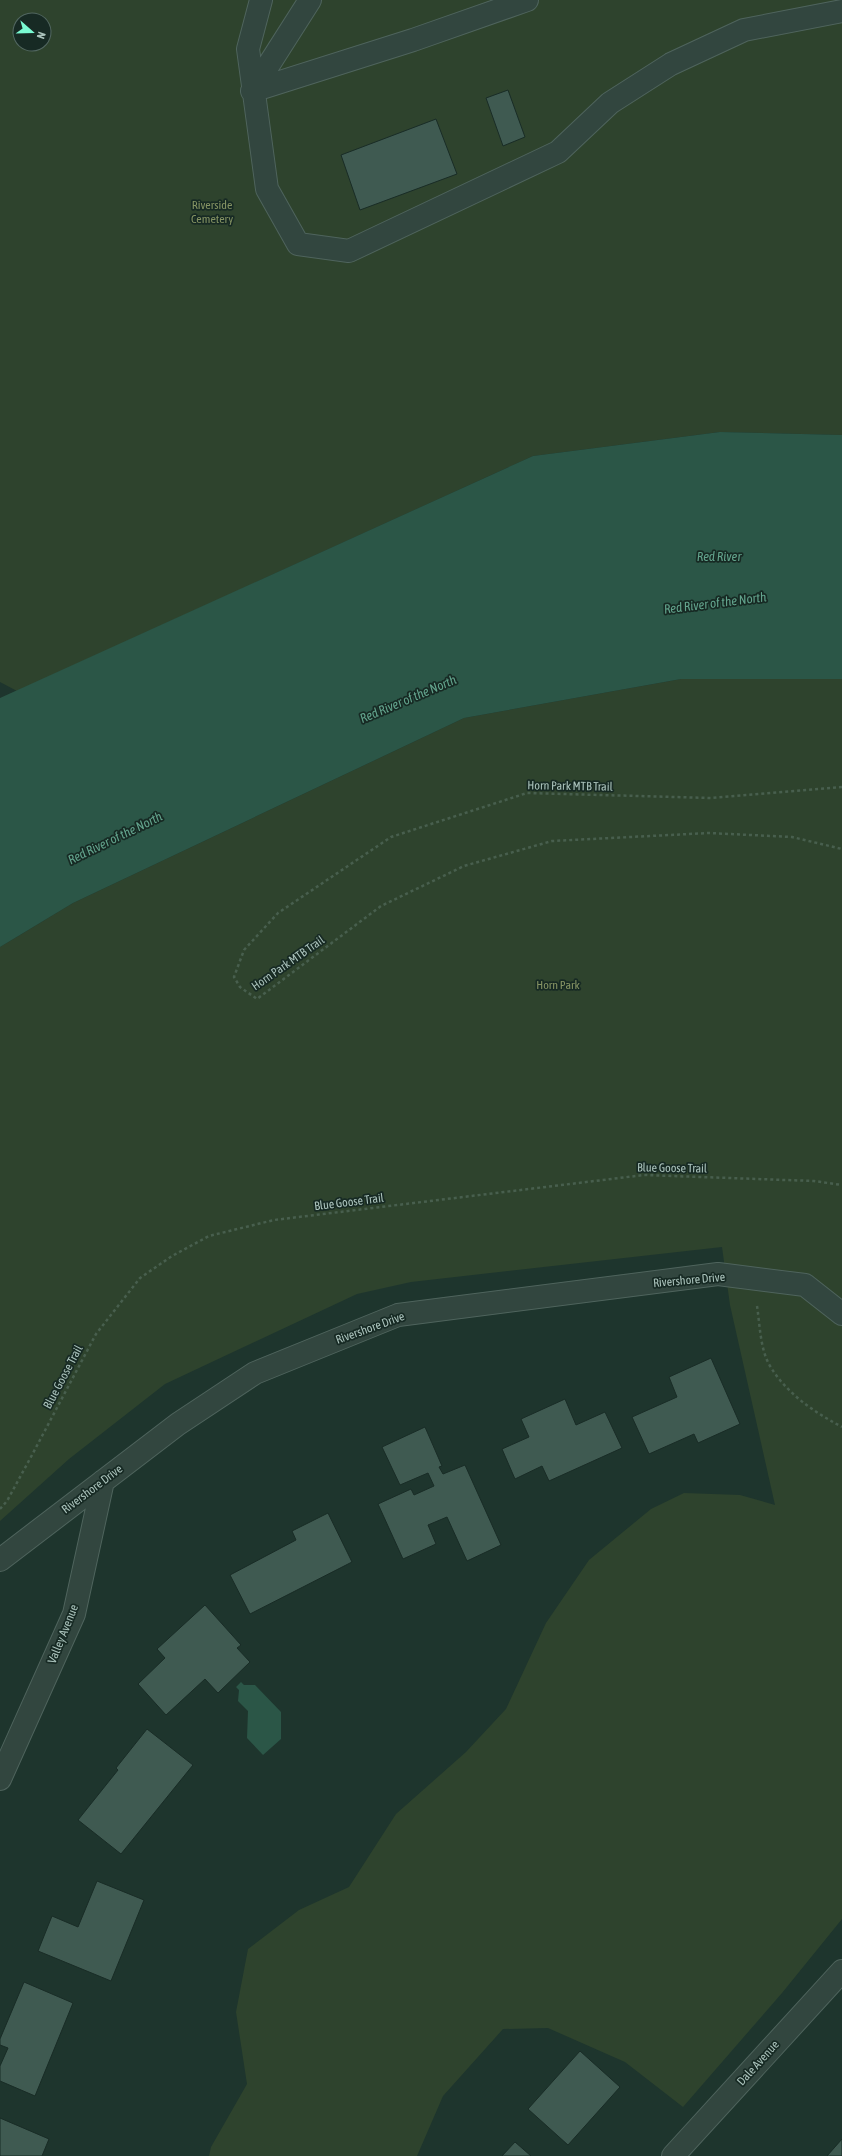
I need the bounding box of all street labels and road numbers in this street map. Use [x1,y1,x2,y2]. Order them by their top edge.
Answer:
street label: Horn Park MTB Trail [527,778,614,794]
street label: Horn Park MTB Trail [249,932,328,993]
street label: Blue Goose Trail [637,1160,708,1176]
street label: Blue Goose Trail [313,1191,385,1213]
street label: Rivershore Drive [652,1270,726,1290]
street label: Rivershore Drive [334,1309,406,1347]
street label: Blue Goose Trail [40,1342,86,1411]
street label: Rivershore Drive [59,1462,125,1516]
street label: Valley Avenue [45,1602,81,1666]
street label: Dale Avenue [734,2038,782,2088]

